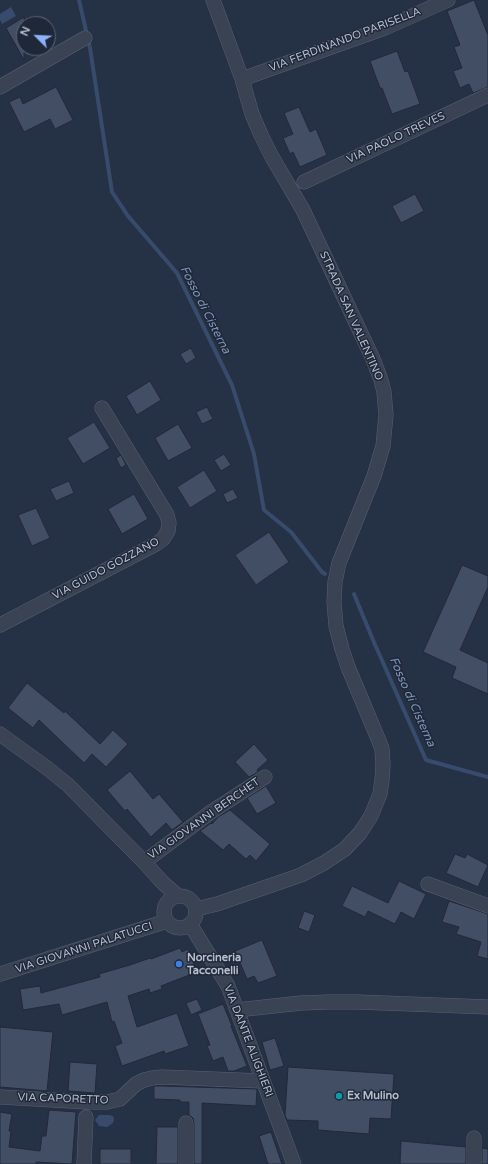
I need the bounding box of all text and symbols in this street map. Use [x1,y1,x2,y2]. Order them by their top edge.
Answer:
street label: VIA FERDINANDO PARISELLA [267,5,423,75]
north arrow [16,16,56,56]
text: N [18,25,33,38]
street label: VIA PAOLO TREVES [345,109,447,167]
street label: STRADA SAN VALENTINO [316,249,386,383]
water label: Fosso di Cisterna [177,264,233,356]
street label: VIA GUIDO GOZZANO [50,535,162,603]
water label: Fosso di Cisterna [386,655,438,749]
street label: VIA GIOVANNI BERCHET [146,775,262,863]
street label: VIA GIOVANNI PALATUCCI [14,920,154,976]
place label: Norcineria Tacconelli [187,951,241,977]
marker: Norcineria Tacconelli [174,959,184,969]
street label: VIA DANTE ALIGHIERI [221,983,275,1099]
place label: Ex Mulino [347,1089,399,1103]
street label: VIA CAPORETTO [17,1091,109,1107]
marker: Ex Mulino [334,1091,344,1101]

